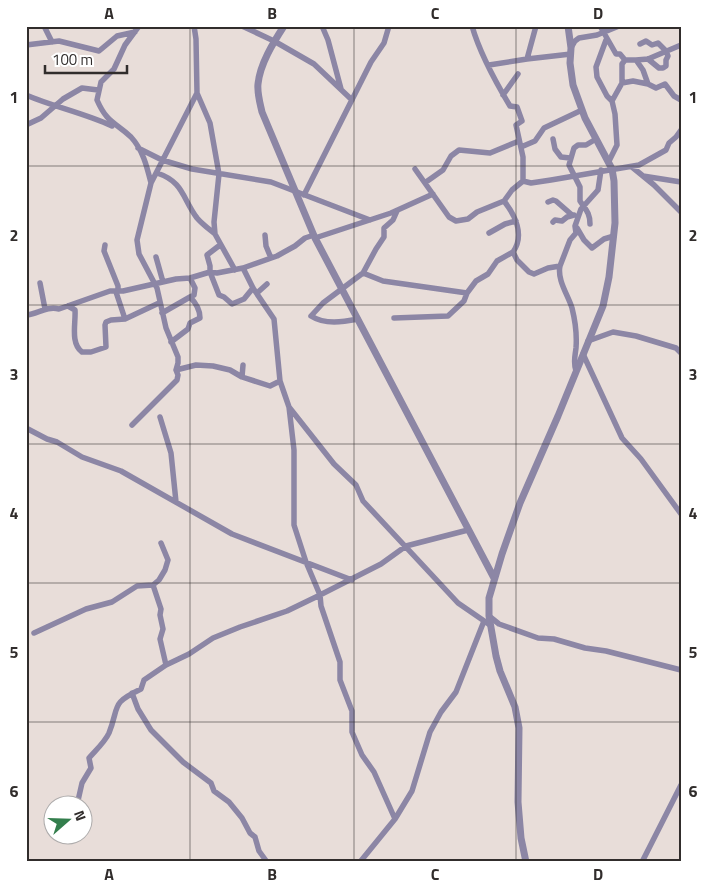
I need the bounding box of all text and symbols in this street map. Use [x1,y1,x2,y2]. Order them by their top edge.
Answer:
text: A [104,1,114,25]
text: B [267,1,277,25]
text: C [431,1,440,25]
text: D [593,1,603,25]
scale bar [45,42,128,74]
text: 100 m [52,48,93,71]
text: 1 [10,85,18,109]
text: 1 [689,85,697,109]
text: 2 [10,223,18,247]
text: 2 [689,223,697,247]
text: 3 [10,362,18,386]
text: 3 [689,362,697,386]
text: 4 [10,501,19,525]
text: 4 [689,501,698,525]
text: 5 [10,640,19,664]
text: 5 [689,640,698,664]
text: 6 [10,779,19,803]
text: 6 [689,779,698,803]
north arrow [42,796,92,846]
text: N [69,807,92,824]
text: A [104,862,114,886]
text: B [267,862,277,886]
text: C [431,862,440,886]
text: D [593,862,603,886]

